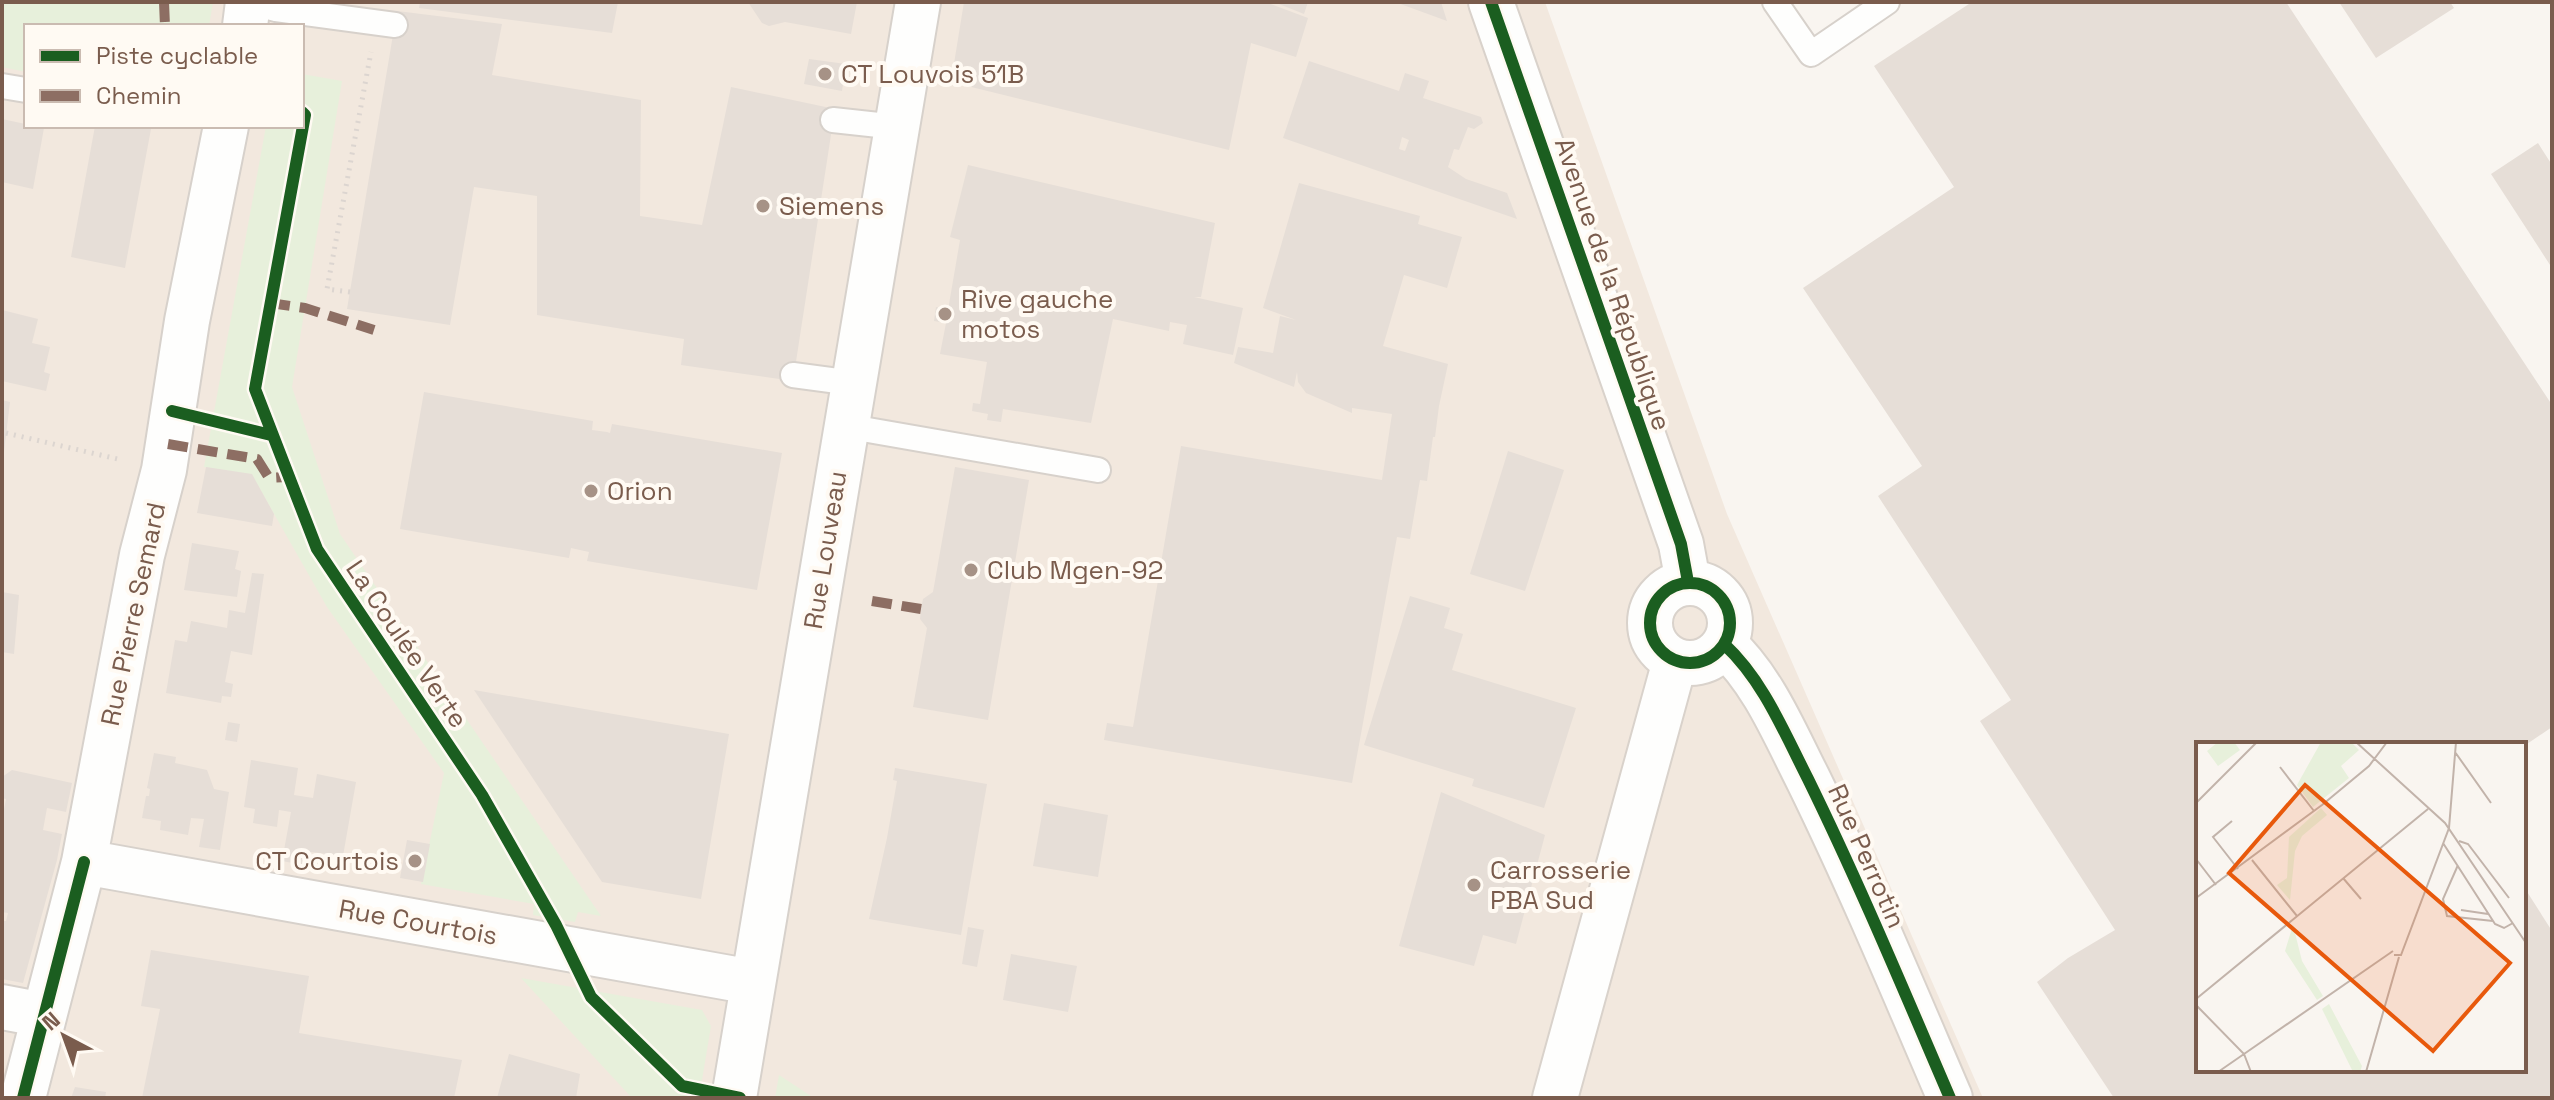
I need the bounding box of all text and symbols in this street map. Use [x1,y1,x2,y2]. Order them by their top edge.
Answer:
legend [24,24,304,128]
text: Piste cyclable [96,40,258,71]
place label: CT Louvois 51B [841,57,1024,91]
marker: CT Louvois 51B [816,65,834,83]
text: Chemin [96,80,182,111]
street label: Avenue de la République [1547,133,1679,435]
place label: Siemens [779,189,884,223]
marker: Siemens [754,197,772,215]
place label: Rive gauche motos [961,282,1113,346]
marker: Rive gauche motos [936,305,954,323]
street label: Rue Louveau [796,468,854,632]
place label: Orion [607,474,673,508]
marker: Orion [582,482,600,500]
street label: Rue Pierre Semard [93,499,173,729]
place label: Club Mgen-92 [987,553,1163,587]
street label: La Coulée Verte [338,554,476,734]
marker: Club Mgen-92 [962,561,980,579]
inset map [2196,742,2526,1072]
street label: Rue Perrotin [1820,779,1914,933]
place label: CT Courtois [255,844,399,878]
marker: CT Courtois [406,852,424,870]
place label: Carrosserie PBA Sud [1490,853,1631,917]
marker: Carrosserie PBA Sud [1465,876,1483,894]
street label: Rue Courtois [336,891,500,953]
north arrow [24,996,104,1076]
text: N [36,1006,66,1036]

